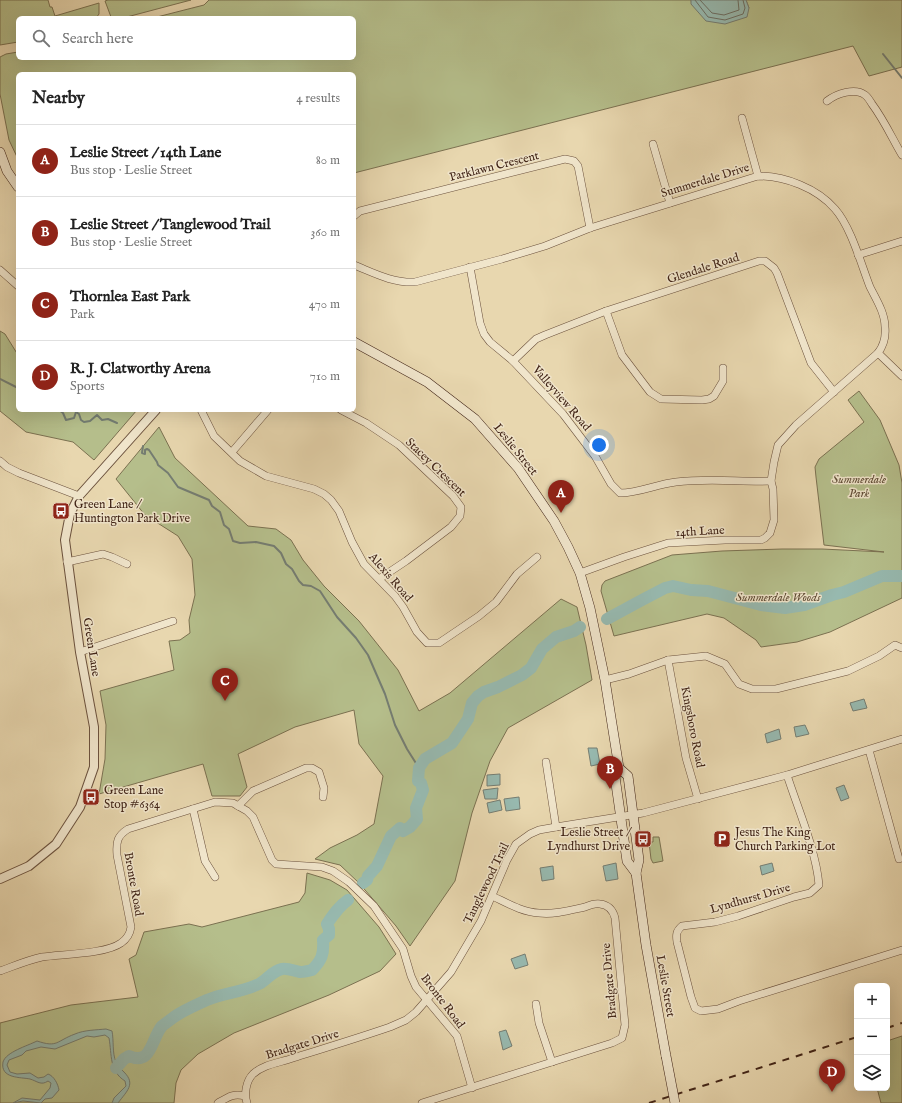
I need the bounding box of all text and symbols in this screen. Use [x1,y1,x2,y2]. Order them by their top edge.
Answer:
search box [16,16,356,60]
icon: search [30,27,52,49]
text: Search here [62,29,133,48]
text: Nearby [32,88,85,109]
text: 4 results [296,90,340,107]
text: Leslie Street / 14th Lane [70,143,221,162]
street label: Parklawn Crescent [448,148,540,185]
text: A [41,152,49,169]
text: 80 m [316,152,340,169]
street label: Summerdale Drive [659,160,752,201]
text: Bus stop · Leslie Street [70,162,192,179]
text: Leslie Street / Tanglewood Trail [70,215,271,234]
text: B [41,224,49,241]
text: 360 m [310,224,340,241]
text: Bus stop · Leslie Street [70,234,192,251]
street label: Glendale Road [665,250,742,287]
text: Thornlea East Park [70,287,190,306]
text: C [40,296,50,313]
text: 470 m [309,296,340,313]
text: Park [70,306,95,323]
text: R. J. Clatworthy Arena [70,359,211,378]
street label: Valleyview Road [528,362,595,435]
text: D [40,368,50,385]
text: 710 m [310,368,340,385]
text: Sports [70,378,105,395]
street label: Leslie Street [490,420,541,478]
street label: Stacey Crescent [402,435,469,500]
your location [589,435,609,455]
park label: Summerdale Park [832,472,886,501]
pin: A [548,480,574,513]
place label: Green Lane / Huntington Park Drive [74,497,190,526]
bus stop icon: Green Lane / Huntington Park Drive [51,501,71,521]
street label: 14th Lane [675,523,725,540]
street label: Alexis Road [365,549,416,605]
park label: Summerdale Woods [736,590,821,605]
street label: Green Lane [79,616,104,678]
pin: C [212,668,238,701]
street label: Kingsboro Road [677,685,708,770]
pin: B [597,756,623,789]
place label: Green Lane Stop #6364 [104,783,164,813]
bus stop icon: Green Lane Stop #6364 [81,787,101,807]
place label: Leslie Street / Lyndhurst Drive [547,825,632,854]
place label: Jesus The King Church Parking Lot [733,825,835,854]
bus stop icon: Leslie Street / Lyndhurst Drive [633,829,653,849]
parking icon: Jesus The King Church Parking Lot [712,829,732,849]
street label: Tanglewood Trail [460,840,513,926]
street label: Bronte Road [121,851,147,918]
street label: Lyndhurst Drive [708,880,792,917]
street label: Bradgate Drive [599,942,620,1019]
street label: Leslie Street [653,954,678,1018]
street label: Bronte Road [417,971,468,1032]
map controls [854,983,890,1091]
button: + [854,983,890,1019]
button: − [854,1019,890,1055]
street label: Bradgate Drive [264,1026,341,1063]
button: layers [854,1055,890,1091]
pin: D [819,1059,845,1092]

